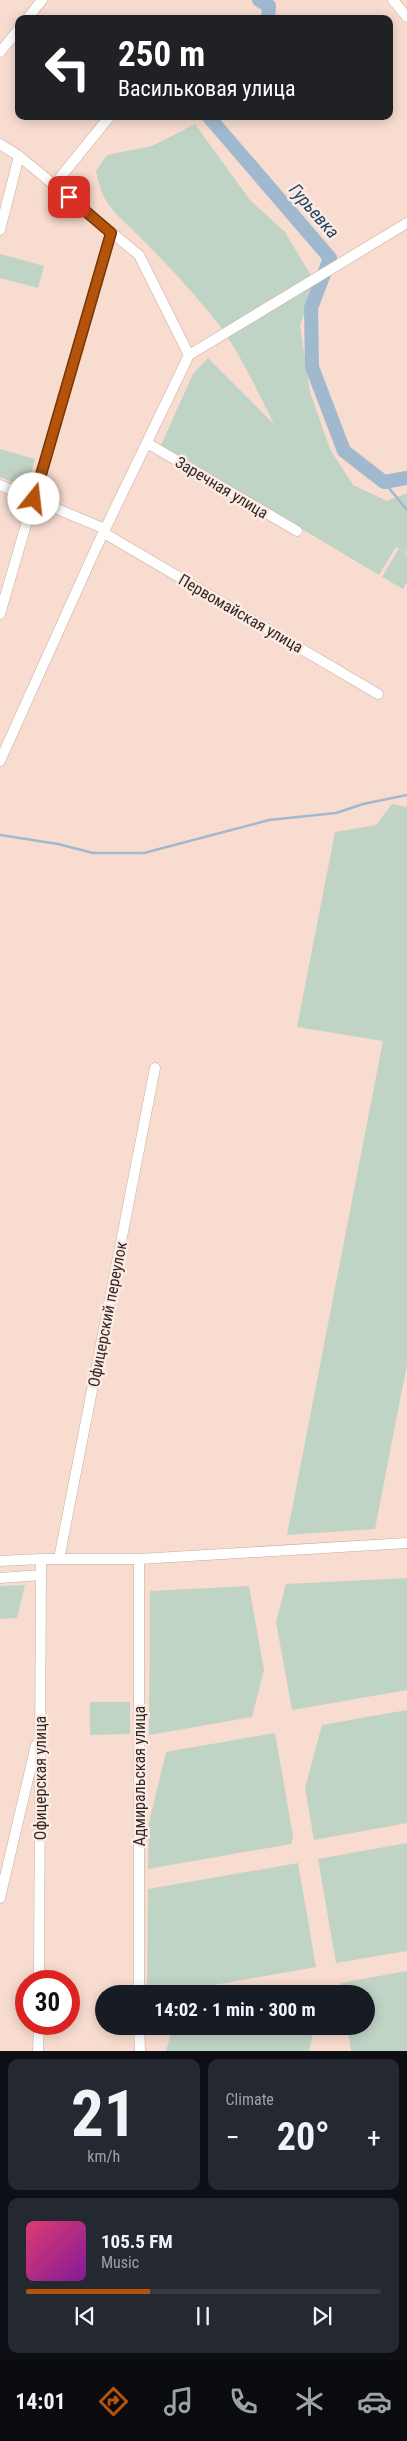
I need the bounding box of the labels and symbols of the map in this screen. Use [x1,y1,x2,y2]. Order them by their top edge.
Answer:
pin [48,176,90,218]
water label: Гурьевка [285,179,344,242]
street label: Заречная улица [172,452,272,523]
position arrow [7,472,59,524]
street label: Первомайская улица [175,570,306,657]
street label: Офицерский переулок [84,1239,131,1388]
street label: Адмиральская улица [130,1706,149,1846]
street label: Офицерская улица [31,1716,50,1840]
speed limit sign: 30 [15,1970,80,2035]

